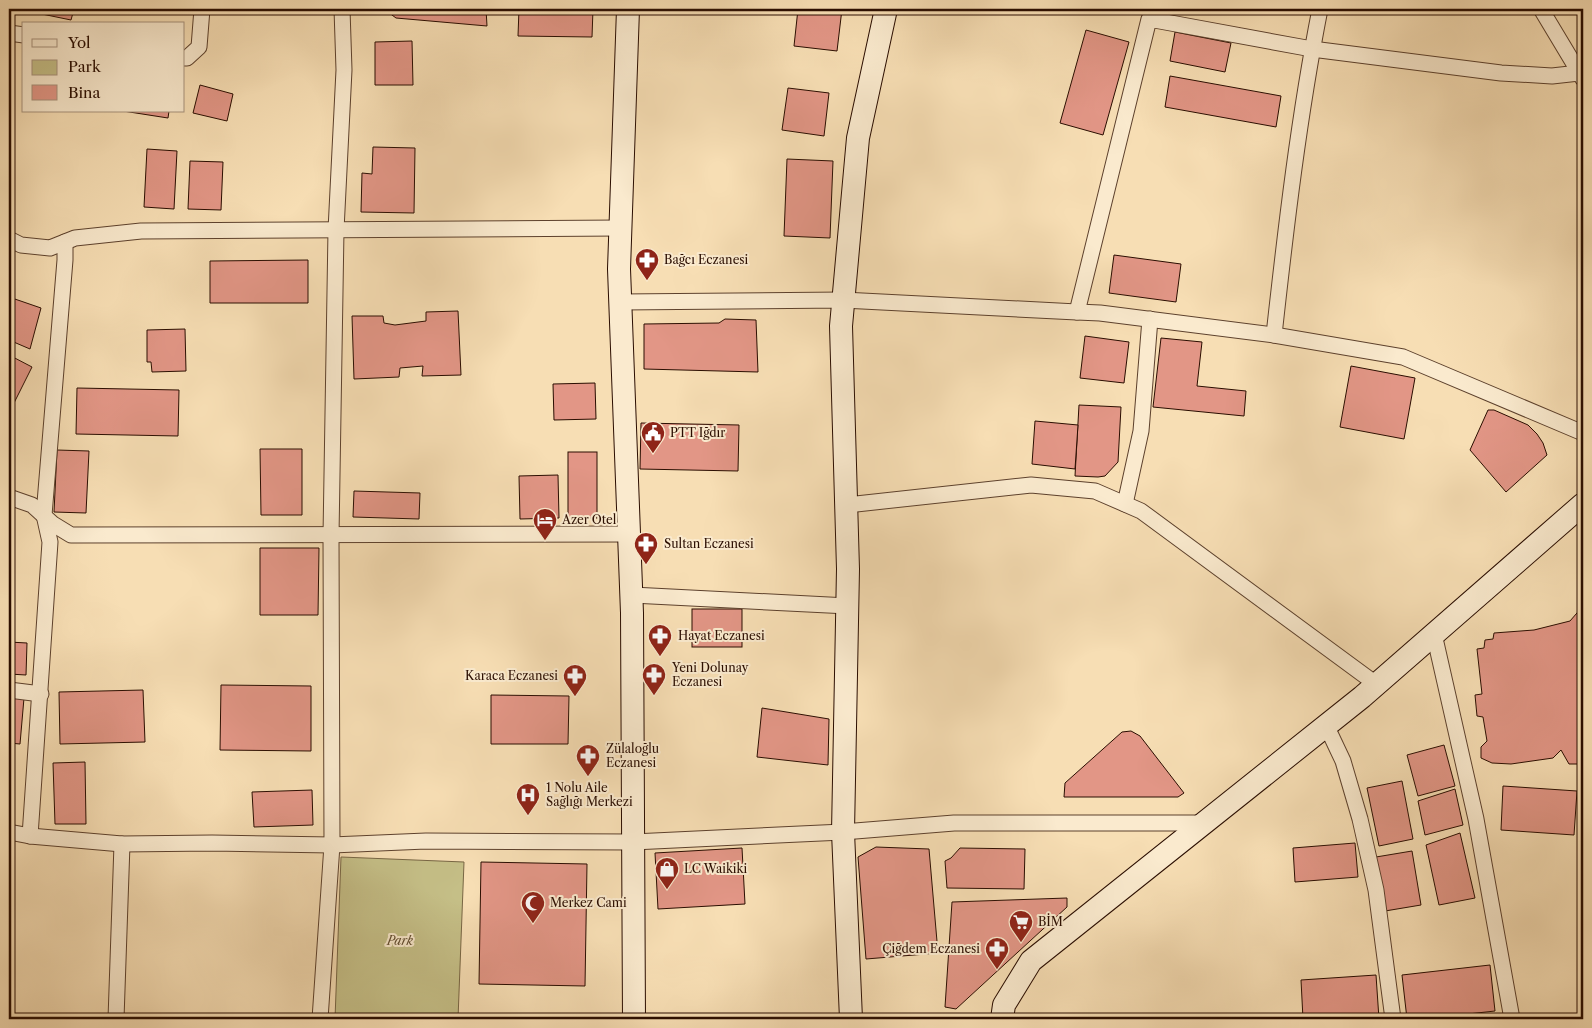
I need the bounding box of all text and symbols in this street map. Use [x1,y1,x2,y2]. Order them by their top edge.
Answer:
legend [22,22,185,112]
text: Yol [67,33,91,52]
text: Park [68,57,102,76]
text: Bina [68,83,100,102]
pharmacy icon: Bağcı Eczanesi [634,247,660,281]
place label: Bağcı Eczanesi [664,252,749,267]
public building icon: PTT Iğdır [640,420,666,454]
place label: PTT Iğdır [670,425,725,440]
hotel icon: Azer Otel [532,507,558,541]
place label: Azer Otel [561,512,617,527]
pharmacy icon: Sultan Eczanesi [633,531,659,565]
place label: Sultan Eczanesi [664,536,754,551]
pharmacy icon: Hayat Eczanesi [647,623,673,657]
place label: Hayat Eczanesi [678,628,765,643]
place label: Yeni Dolunay Eczanesi [671,660,749,689]
pharmacy icon: Yeni Dolunay Eczanesi [641,662,667,696]
pharmacy icon: Karaca Eczanesi [562,663,588,697]
place label: Karaca Eczanesi [465,668,558,683]
place label: Zülaloğlu Eczanesi [606,741,660,770]
pharmacy icon: Zülaloğlu Eczanesi [575,743,601,777]
place label: 1 Nolu Aile Sağlığı Merkezi [546,780,633,809]
hospital icon: 1 Nolu Aile Sağlığı Merkezi [515,782,541,816]
shop icon: LC Waikiki [654,856,680,890]
place label: LC Waikiki [684,861,747,876]
mosque icon: Merkez Cami [520,890,546,924]
place label: Merkez Cami [550,895,627,910]
supermarket icon: BİM [1008,909,1034,943]
place label: BİM [1038,913,1063,929]
park label: Park [386,933,414,948]
pharmacy icon: Çiğdem Eczanesi [984,936,1010,970]
place label: Çiğdem Eczanesi [882,941,980,956]

